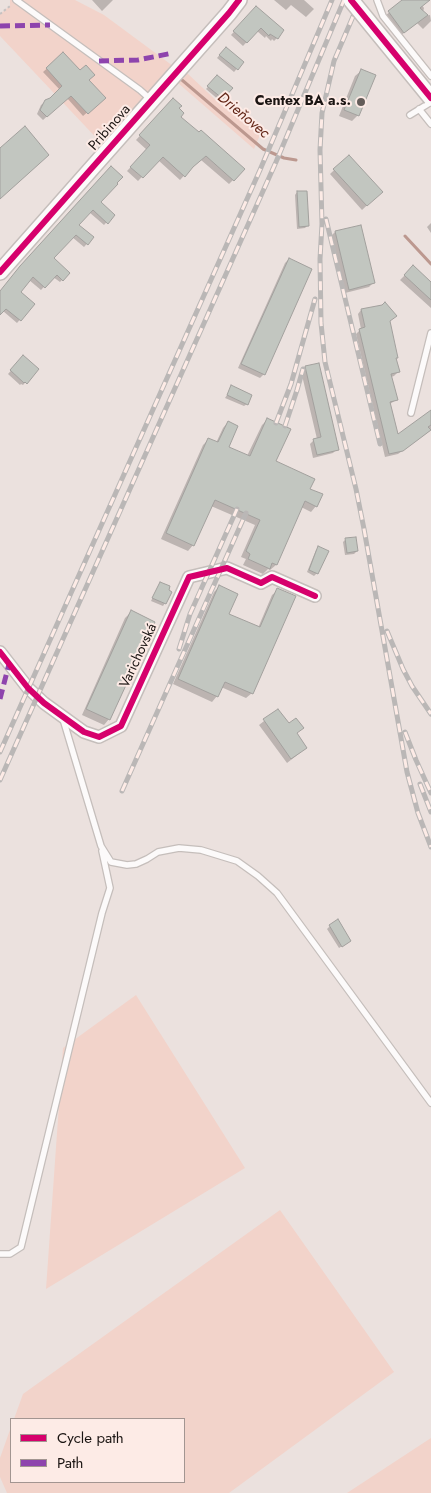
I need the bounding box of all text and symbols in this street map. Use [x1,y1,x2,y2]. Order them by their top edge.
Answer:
water label: Drieňovec [213,89,273,143]
place label: Centex BA a.s. [255,94,351,110]
marker: Centex BA a.s. [355,96,367,108]
street label: Pribinova [86,102,134,154]
street label: Varichovská [117,621,161,691]
legend [10,1418,185,1483]
text: Cycle path [57,1427,124,1449]
text: Path [57,1452,83,1474]

